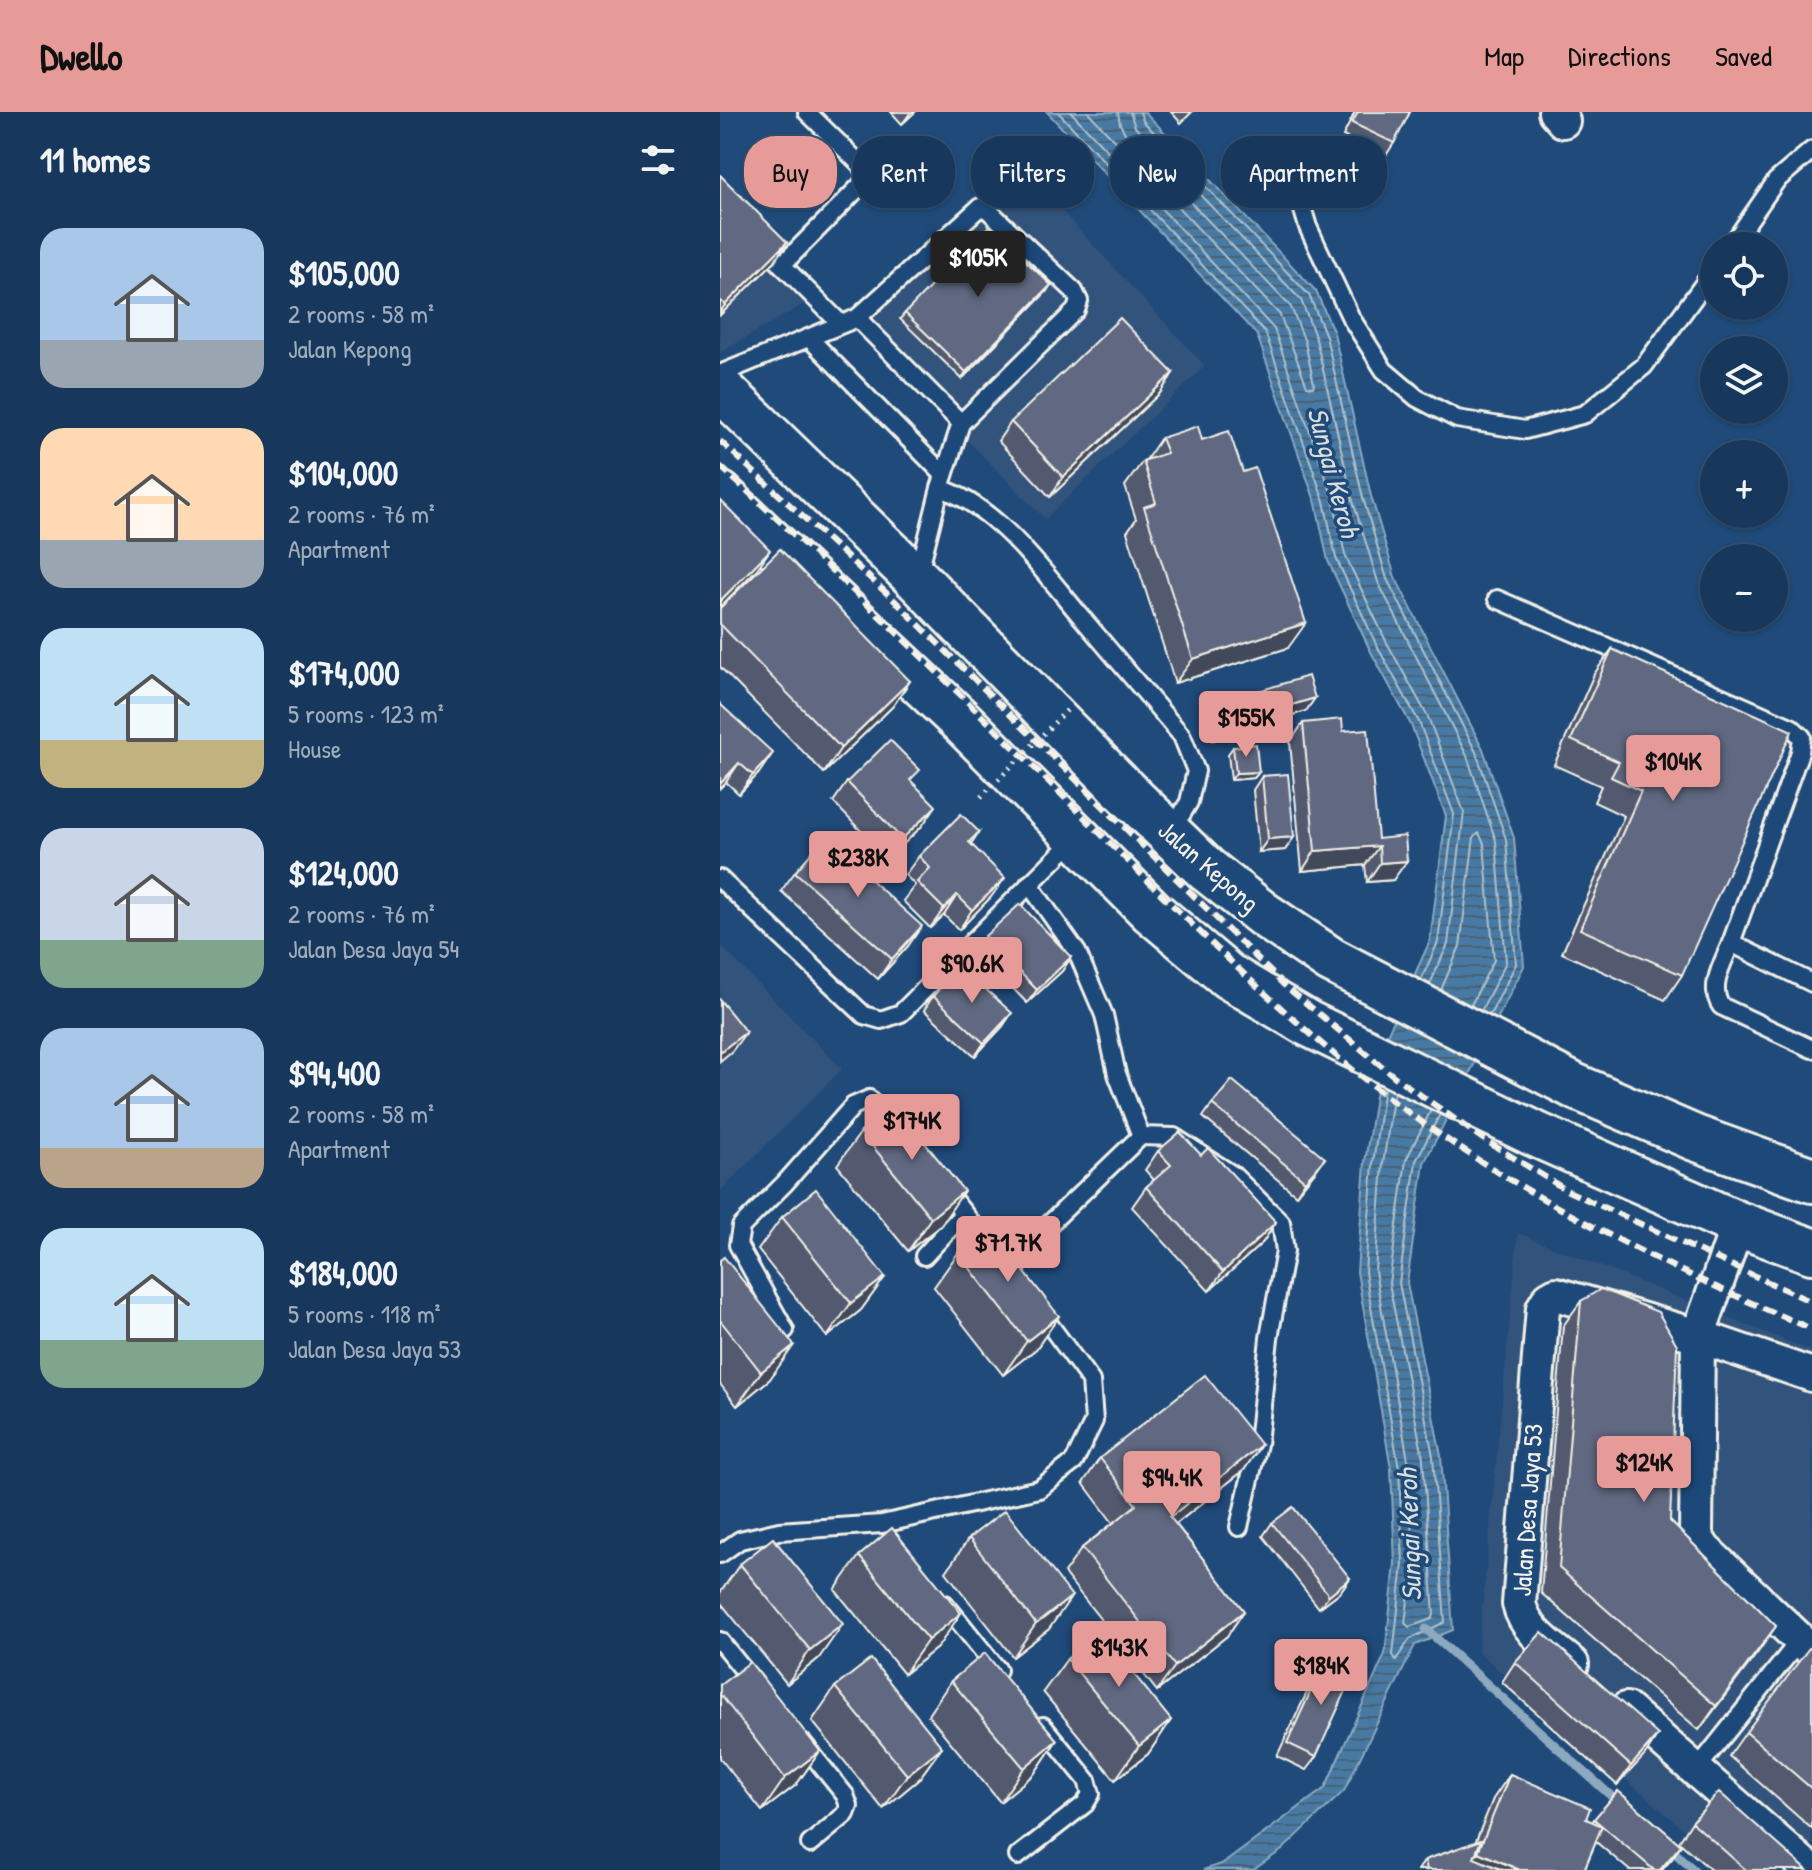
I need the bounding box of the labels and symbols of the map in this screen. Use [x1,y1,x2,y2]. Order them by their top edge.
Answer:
pin: $105K [922,231,1034,299]
water label: Sungai Keroh [1299,403,1370,543]
pin: $155K [1190,691,1302,759]
pin: $104K [1617,735,1729,803]
street label: Jalan Kepong [1151,812,1267,920]
pin: $238K [802,831,914,899]
pin: $90.6K [907,937,1037,1005]
pin: $174K [856,1094,968,1162]
pin: $71.7K [943,1216,1073,1284]
street label: Jalan Desa Jaya 53 [1504,1422,1550,1598]
pin: $124K [1588,1436,1700,1504]
pin: $94.4K [1107,1451,1237,1519]
water label: Sungai Keroh [1388,1466,1430,1602]
pin: $143K [1063,1621,1175,1689]
pin: $184K [1265,1639,1377,1707]

